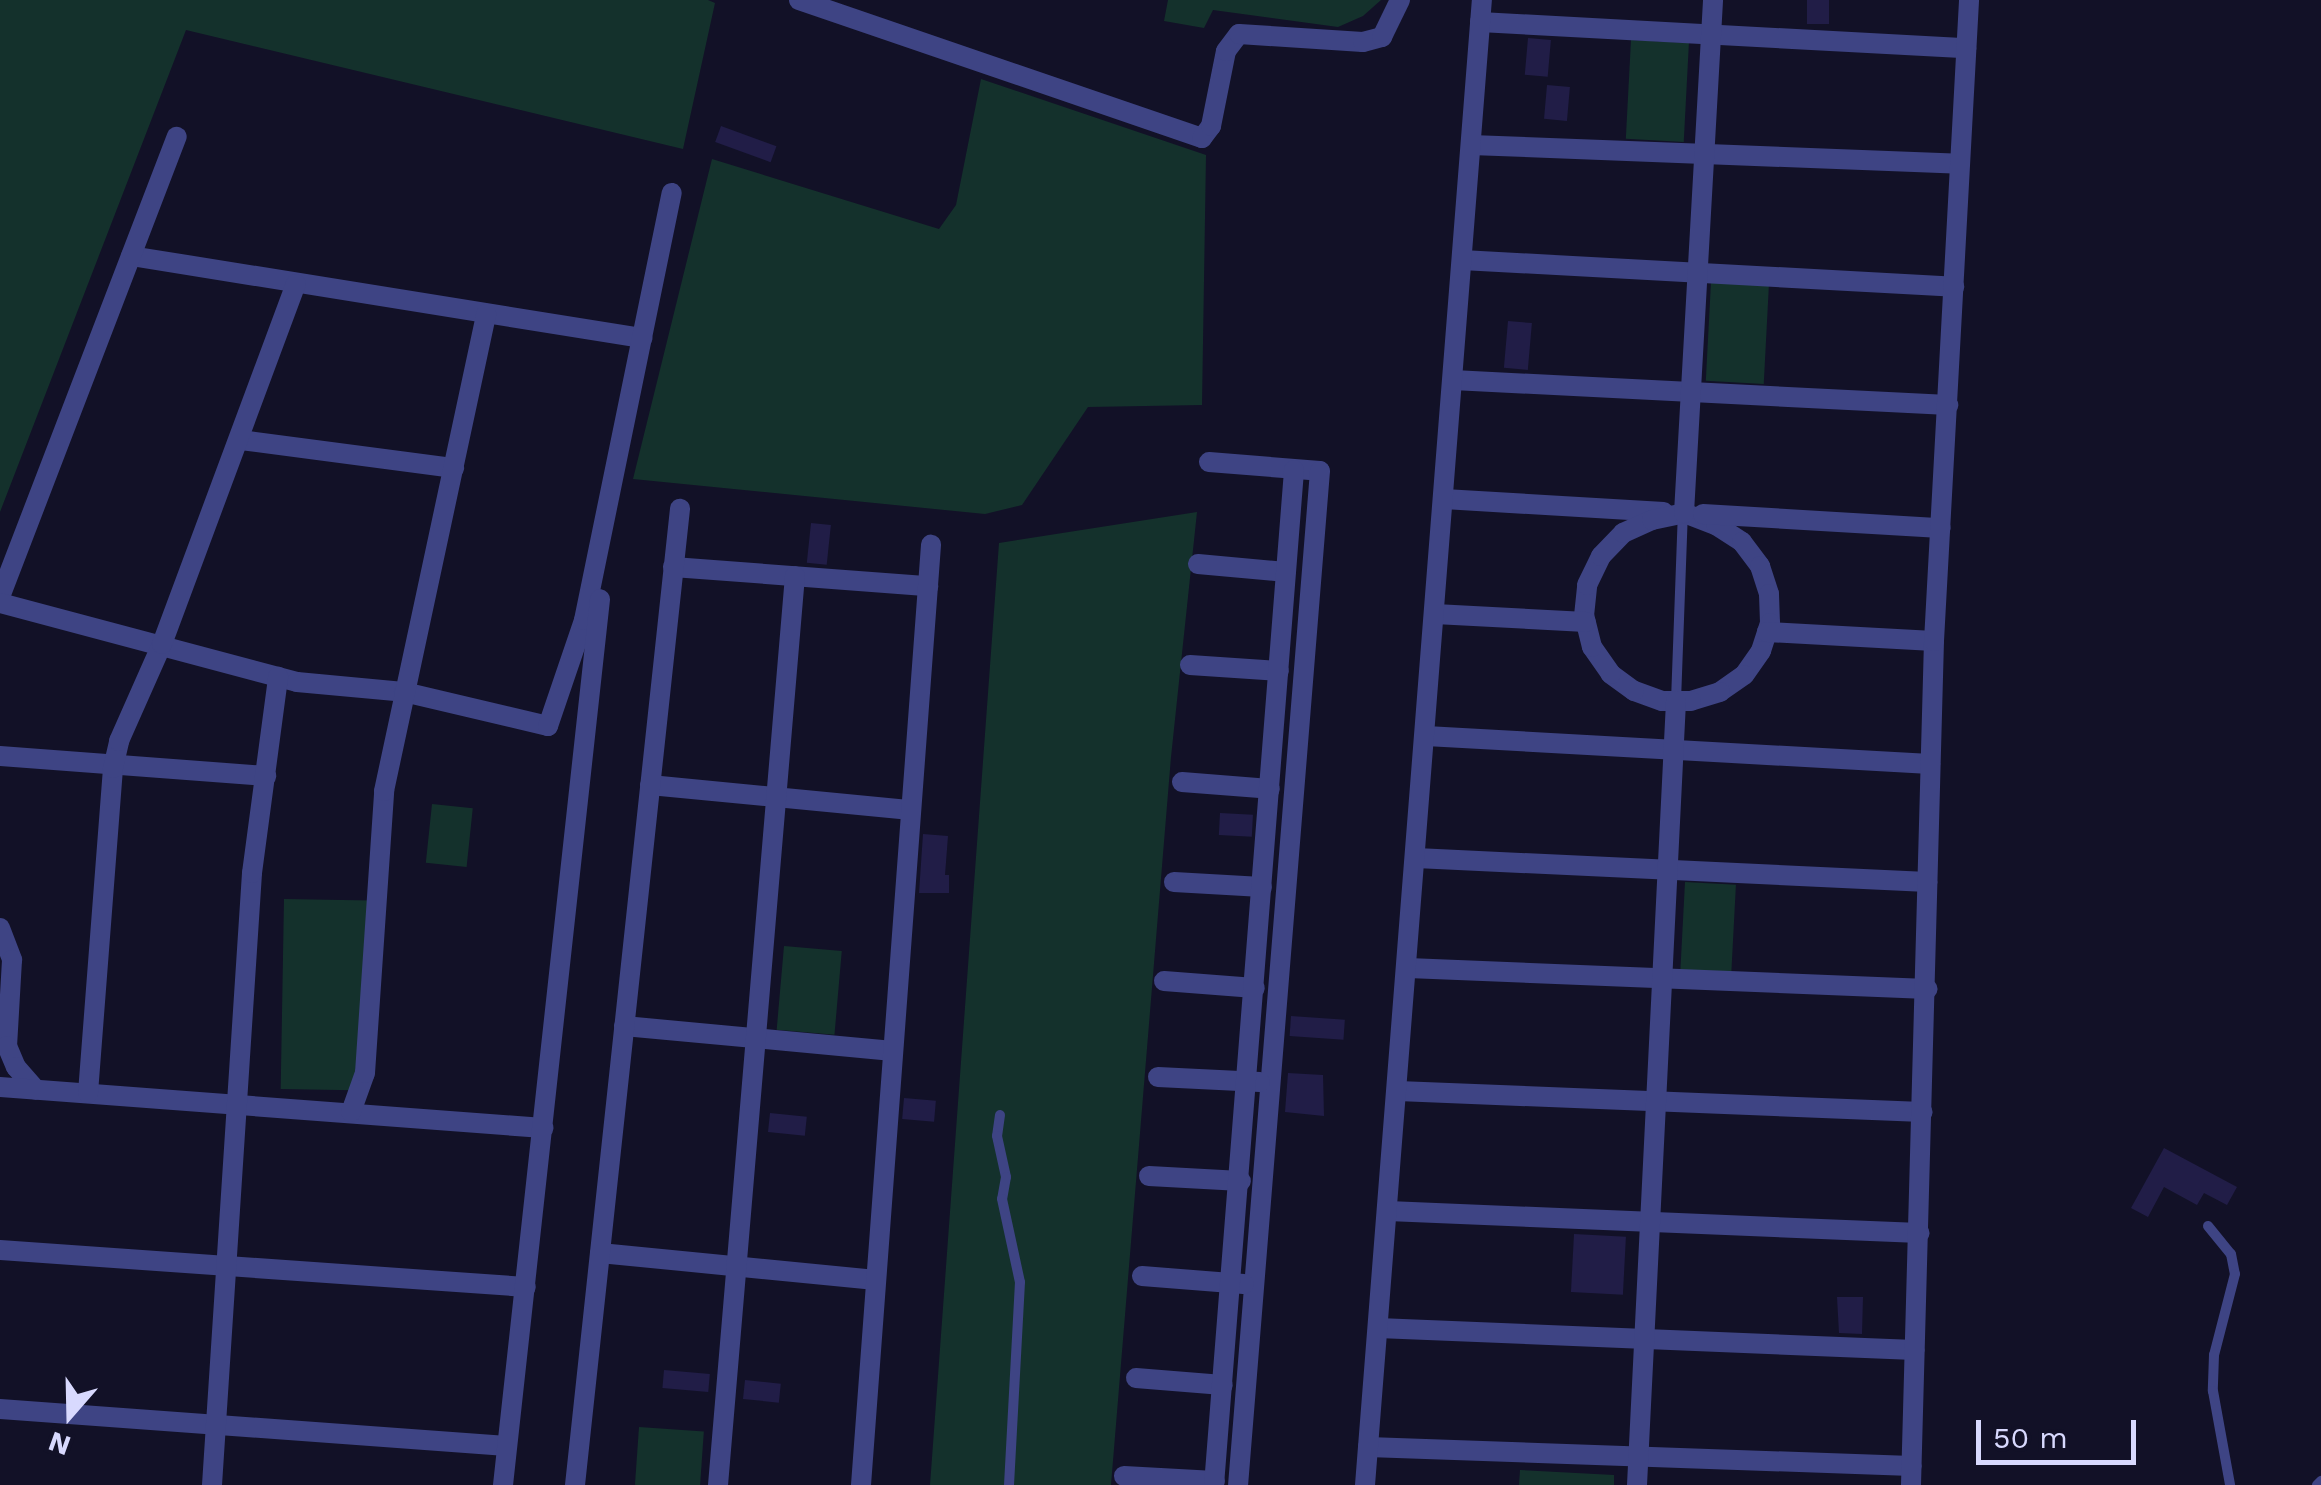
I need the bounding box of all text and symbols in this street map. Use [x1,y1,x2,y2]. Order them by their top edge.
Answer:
north arrow [20,1365,120,1465]
scale bar [1981,1400,2141,1462]
text: 50 m [1993,1420,2068,1455]
text: N [44,1425,75,1463]

